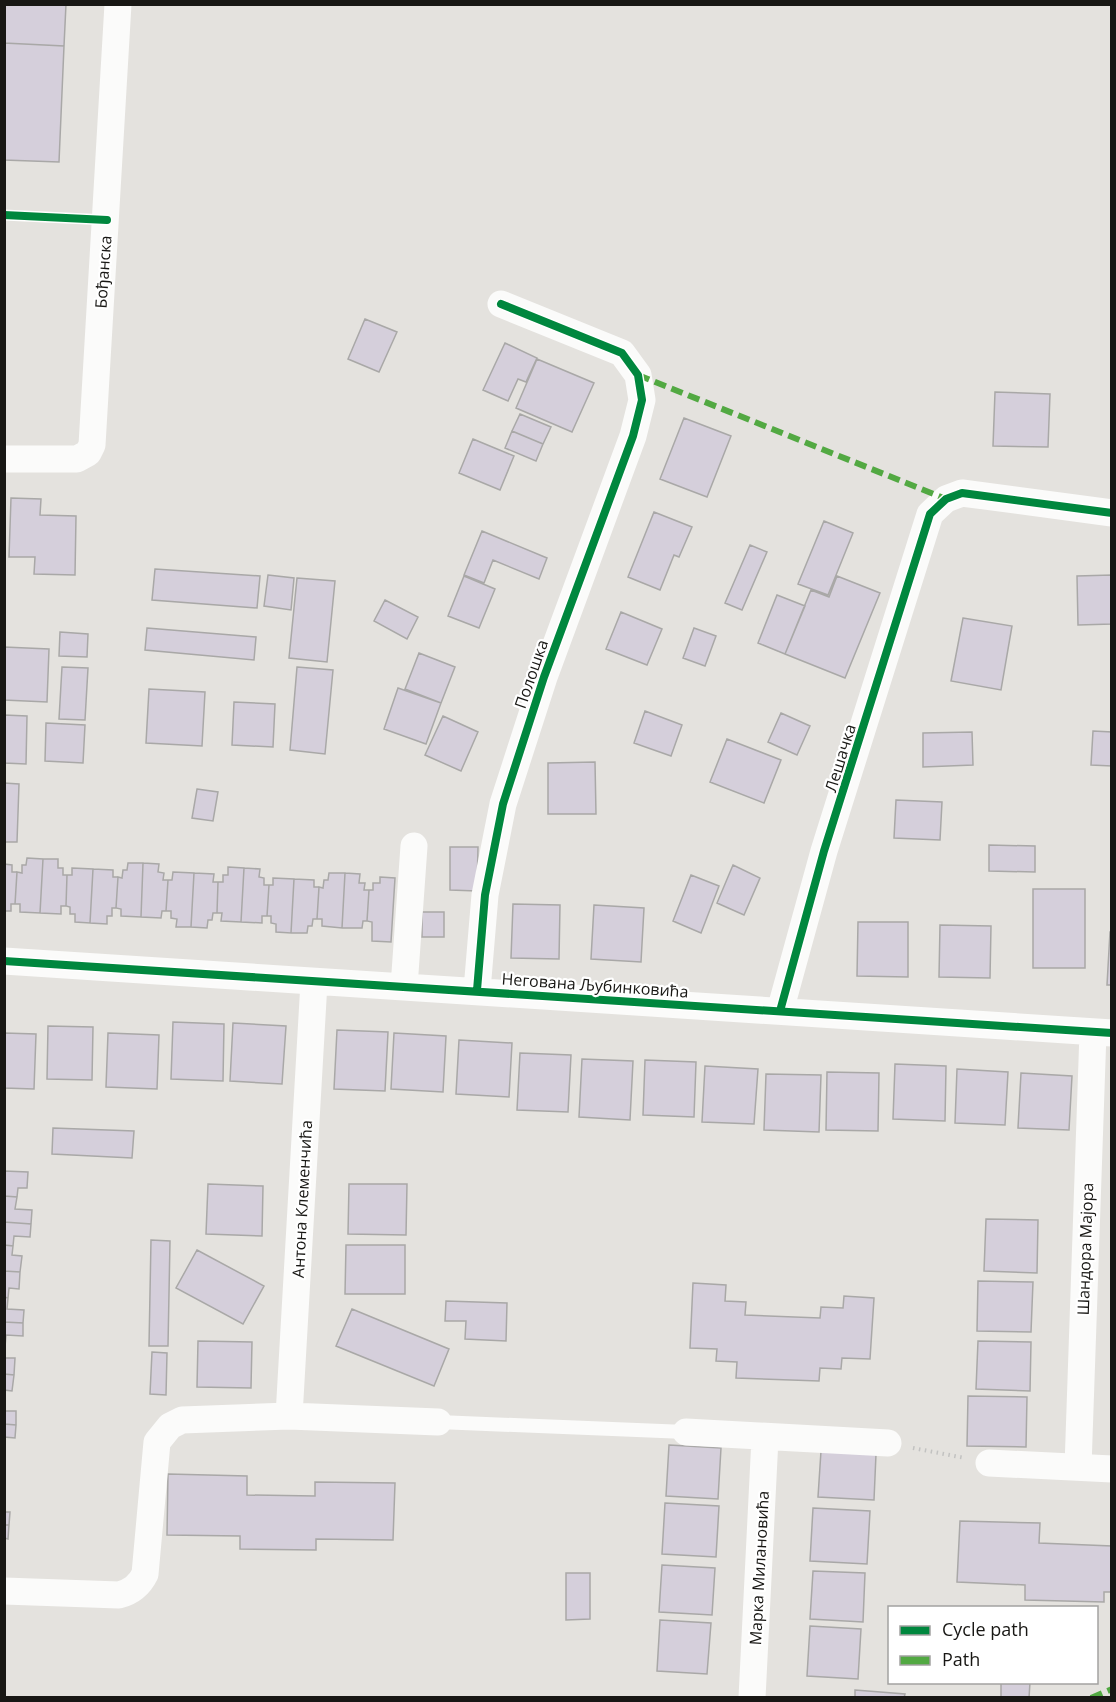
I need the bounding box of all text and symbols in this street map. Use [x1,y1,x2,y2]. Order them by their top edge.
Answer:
street label: Бођанска [89,235,117,309]
street label: Полошка [509,637,553,711]
street label: Лешачка [819,721,861,795]
street label: Негована Љубинковића [501,967,689,1003]
street label: Антона Клеменчића [287,1120,317,1278]
street label: Шандора Мајора [1072,1182,1098,1316]
street label: Марка Милановића [744,1490,774,1646]
legend [888,1606,1098,1684]
text: Cycle path [942,1617,1029,1641]
text: Path [942,1647,980,1671]

